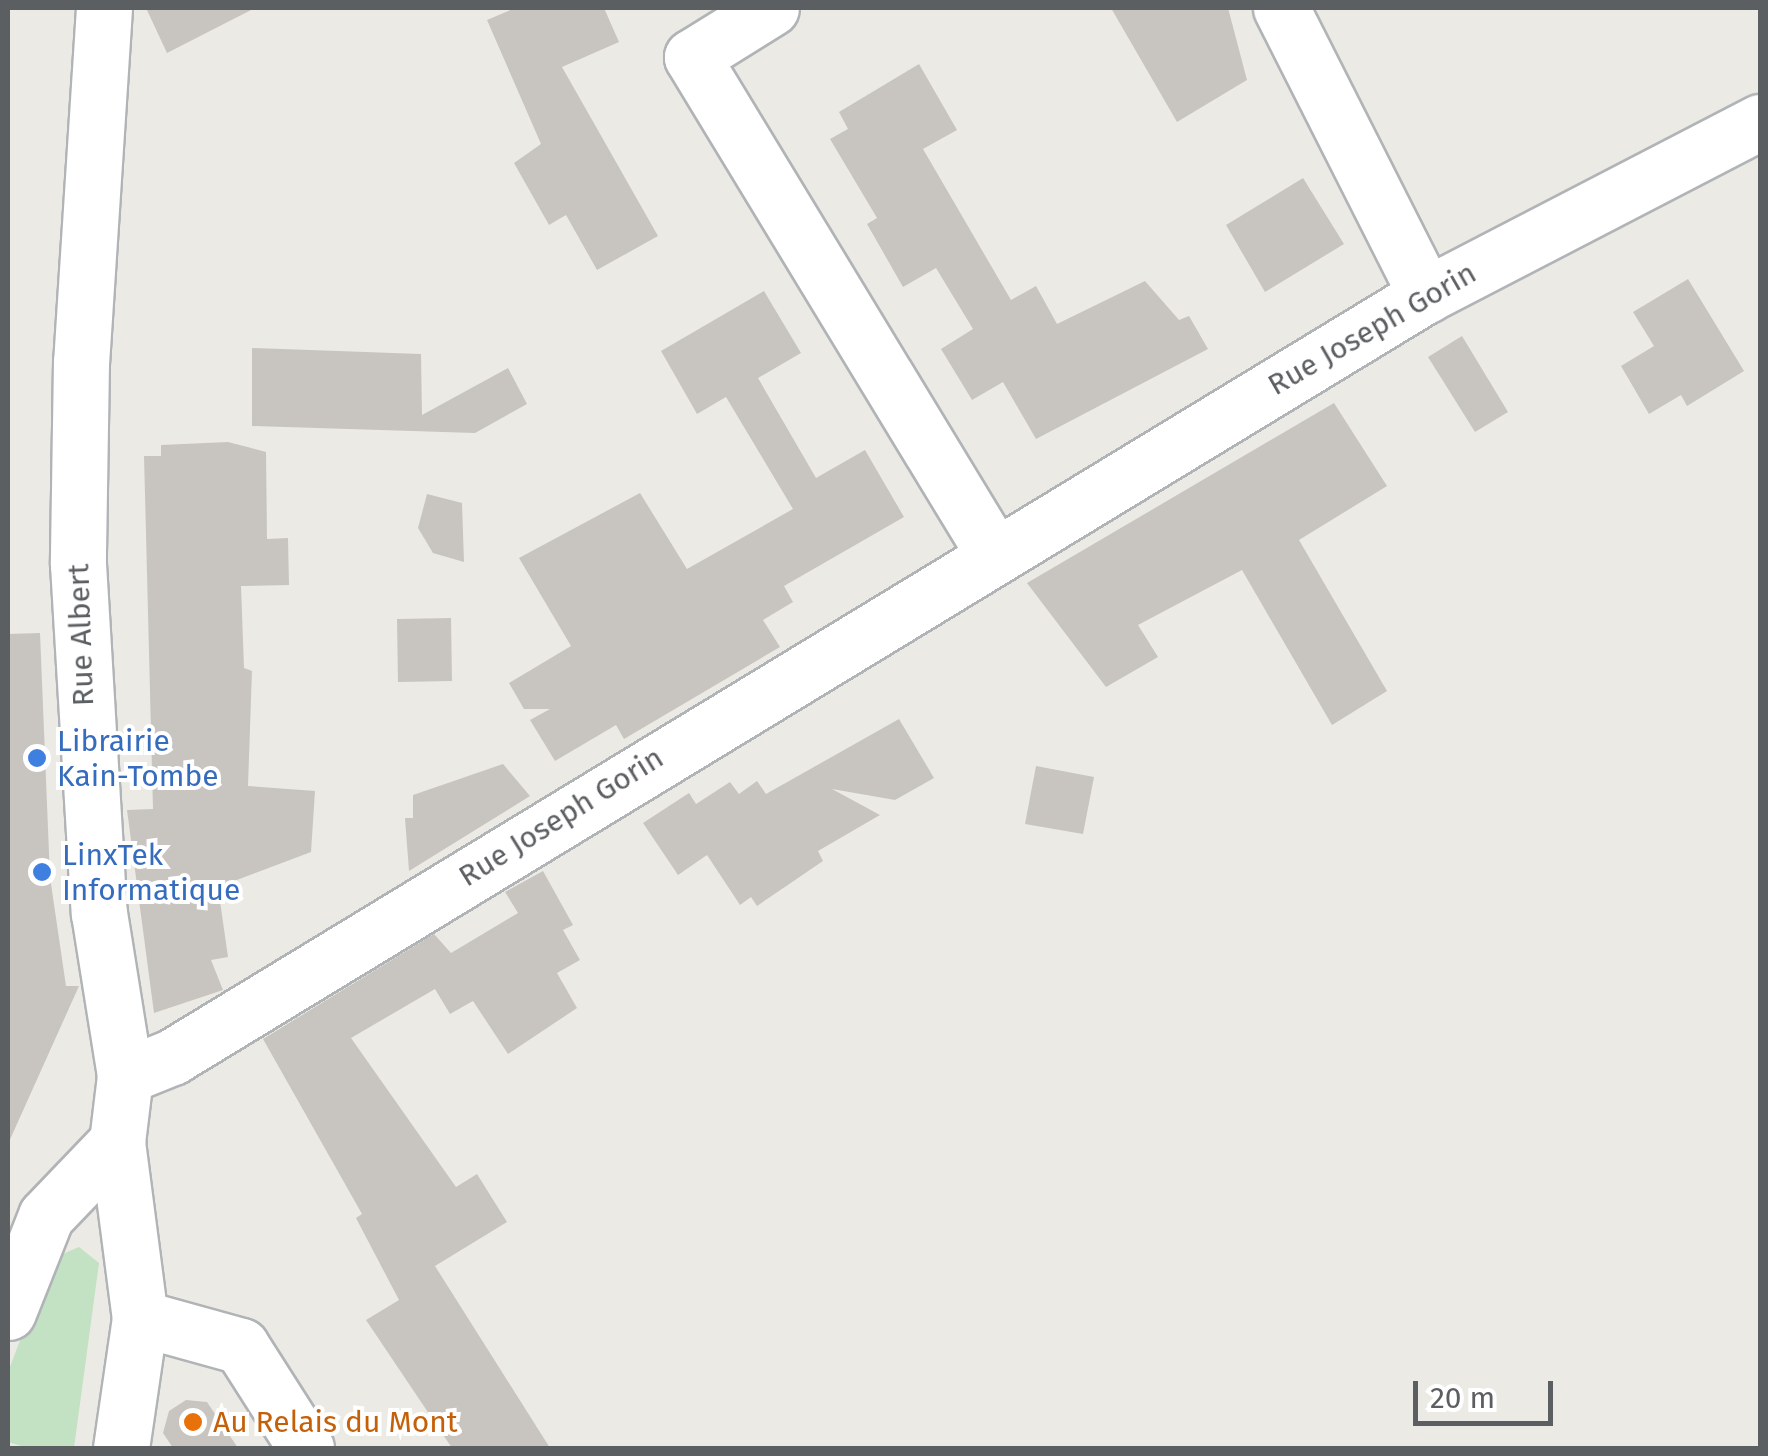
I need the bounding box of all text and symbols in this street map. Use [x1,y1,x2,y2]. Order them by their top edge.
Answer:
street label: Rue Joseph Gorin [1262,255,1482,403]
street label: Rue Albert [61,563,101,707]
place label: Librairie Kain-Tombe [57,723,219,794]
street label: Rue Joseph Gorin [452,740,670,894]
marker: Librairie Kain-Tombe [26,747,48,769]
place label: LinxTek Informatique [62,837,240,908]
marker: LinxTek Informatique [31,861,53,883]
scale bar [1418,1361,1558,1423]
text: 20 m [1430,1380,1495,1416]
place label: Au Relais du Mont [213,1404,458,1440]
marker: Au Relais du Mont [182,1411,204,1433]

